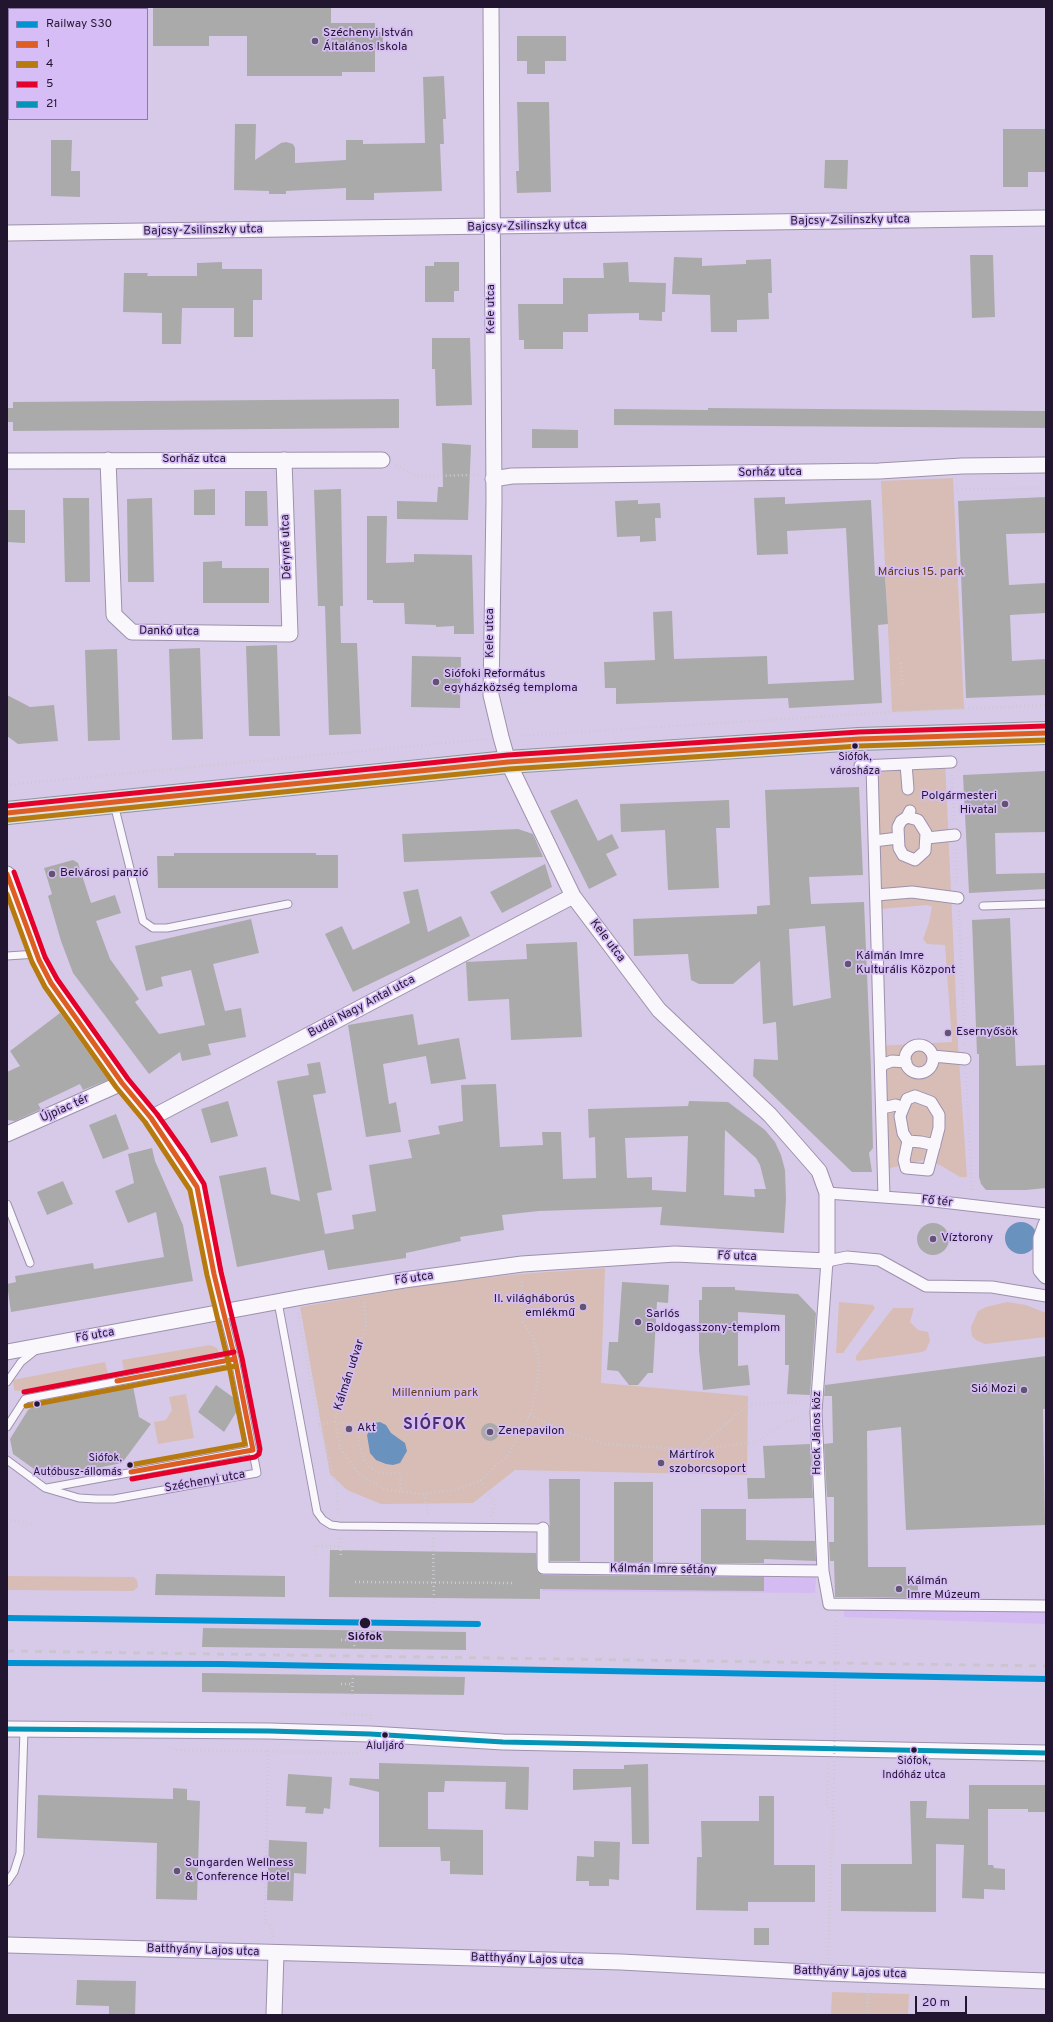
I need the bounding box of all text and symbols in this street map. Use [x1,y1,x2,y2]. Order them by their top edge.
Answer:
legend [8,8,148,120]
text: Railway S30 [46,16,112,32]
place label: Széchenyi István Általános Iskola [323,27,413,55]
text: 1 [46,36,50,52]
marker: Széchenyi István Általános Iskola [310,36,320,46]
text: 4 [46,56,53,72]
text: 5 [46,76,53,92]
text: 21 [46,96,58,112]
street label: Bajcsy-Zsilinszky utca [790,213,910,229]
street label: Bajcsy-Zsilinszky utca [467,219,587,235]
street label: Bajcsy-Zsilinszky utca [143,223,263,239]
street label: Kele utca [485,284,499,334]
street label: Sorház utca [162,453,226,467]
street label: Sorház utca [738,465,802,481]
street label: Déryné utca [279,514,295,580]
park label: Március 15. park [878,566,964,580]
street label: Kele utca [484,608,498,658]
street label: Dankó utca [139,624,199,640]
place label: Siófoki Református egyházközség temploma [444,668,577,696]
marker: Siófoki Református egyházközség temploma [431,677,441,687]
marker: Siófok, városháza [850,741,860,751]
place label: Siófok, városháza [830,751,880,777]
place label: Polgármesteri Hivatal [921,790,997,818]
marker: Polgármesteri Hivatal [1000,799,1010,809]
place label: Belvárosi panzió [60,867,148,881]
marker: Belvárosi panzió [47,869,57,879]
street label: Kele utca [586,917,628,965]
place label: Kálmán Imre Kulturális Központ [856,950,955,978]
marker: Kálmán Imre Kulturális Központ [843,959,853,969]
street label: Budai Nagy Antal utca [306,973,418,1041]
place label: Esernyősök [956,1026,1018,1040]
marker: Esernyősök [943,1028,953,1038]
street label: Újpiac tér [38,1092,92,1126]
street label: Fő tér [921,1193,953,1211]
place label: Víztorony [941,1232,993,1246]
marker: Víztorony [928,1234,938,1244]
street label: Fő utca [717,1249,757,1265]
street label: Fő utca [394,1269,434,1289]
place label: II. világháborús emlékmű [494,1293,575,1321]
marker: II. világháborús emlékmű [578,1302,588,1312]
place label: Sarlós Boldogasszony-templom [646,1308,780,1336]
marker: Sarlós Boldogasszony-templom [633,1317,643,1327]
street label: Fő utca [74,1326,116,1346]
street label: Kálmán udvar [332,1338,368,1412]
place label: Sió Mozi [971,1383,1016,1397]
marker: Sió Mozi [1019,1385,1029,1395]
park label: Millennium park [392,1387,478,1401]
street label: Hock János köz [811,1391,825,1475]
unlabelled marker [32,1399,42,1409]
district label: SIÓFOK [403,1416,467,1436]
place label: Akt [357,1422,376,1436]
marker: Akt [344,1424,354,1434]
place label: Zenepavilon [498,1425,565,1439]
marker: Zenepavilon [485,1427,495,1437]
place label: Mártírok szoborcsoport [669,1449,746,1477]
place label: Siófok, Autóbusz-állomás [33,1452,122,1478]
marker: Mártírok szoborcsoport [656,1458,666,1468]
marker: Siófok, Autóbusz-állomás [125,1460,135,1470]
street label: Széchenyi utca [164,1468,246,1496]
street label: Kálmán Imre sétány [610,1562,716,1578]
place label: Kálmán Imre Múzeum [907,1575,980,1603]
marker: Kálmán Imre Múzeum [894,1584,904,1594]
marker: Siófok [358,1616,372,1630]
place label: Siófok [347,1631,383,1645]
marker: Aluljáró [380,1730,390,1740]
place label: Aluljáró [366,1740,404,1754]
marker: Siófok, Indóház utca [909,1745,919,1755]
place label: Siófok, Indóház utca [882,1755,946,1781]
place label: Sungarden Wellness & Conference Hotel [185,1857,294,1885]
marker: Sungarden Wellness & Conference Hotel [172,1866,182,1876]
street label: Batthyány Lajos utca [146,1942,260,1960]
street label: Batthyány Lajos utca [470,1951,584,1969]
street label: Batthyány Lajos utca [793,1964,907,1982]
scale bar [917,1988,969,2014]
text: 20 m [922,1995,950,2011]

